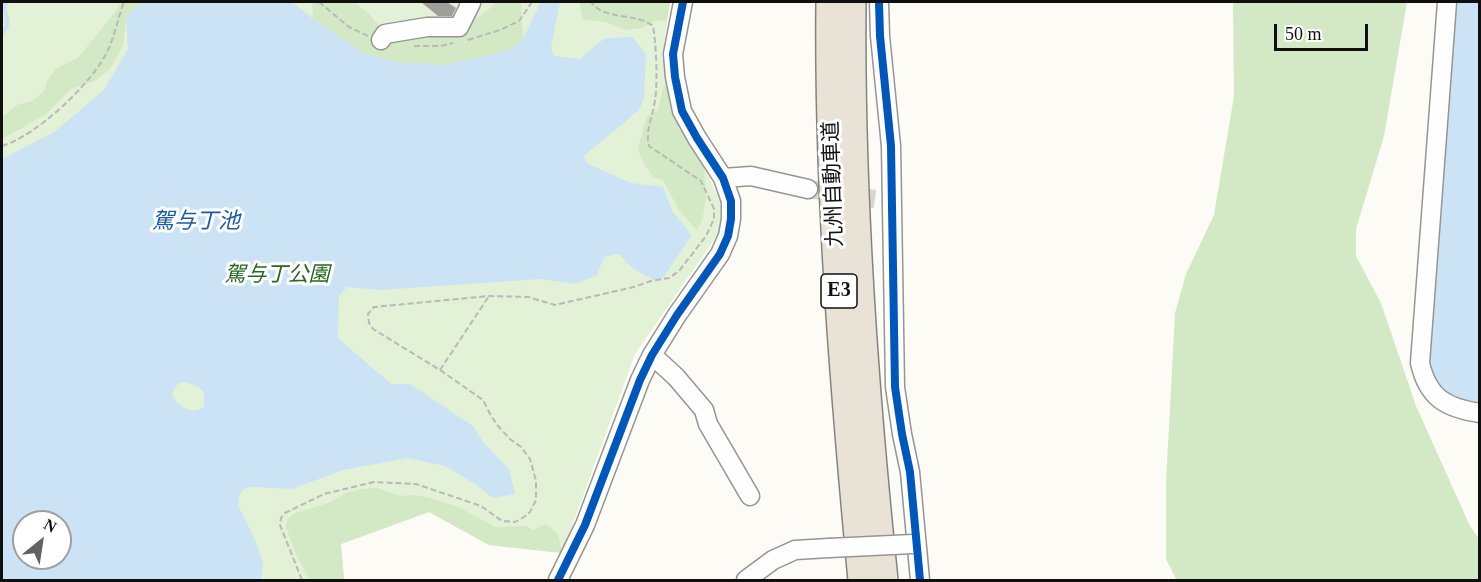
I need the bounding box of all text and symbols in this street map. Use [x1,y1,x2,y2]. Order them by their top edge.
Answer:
scale bar [1277,12,1372,50]
text: 50 m [1285,24,1322,44]
street label: 九州自動車道 [819,121,849,247]
water label: 駕与丁池 [152,209,240,235]
park label: 駕与丁公園 [225,262,329,288]
road number: E3 [821,274,857,308]
north arrow [12,510,72,570]
text: N [41,515,60,536]

